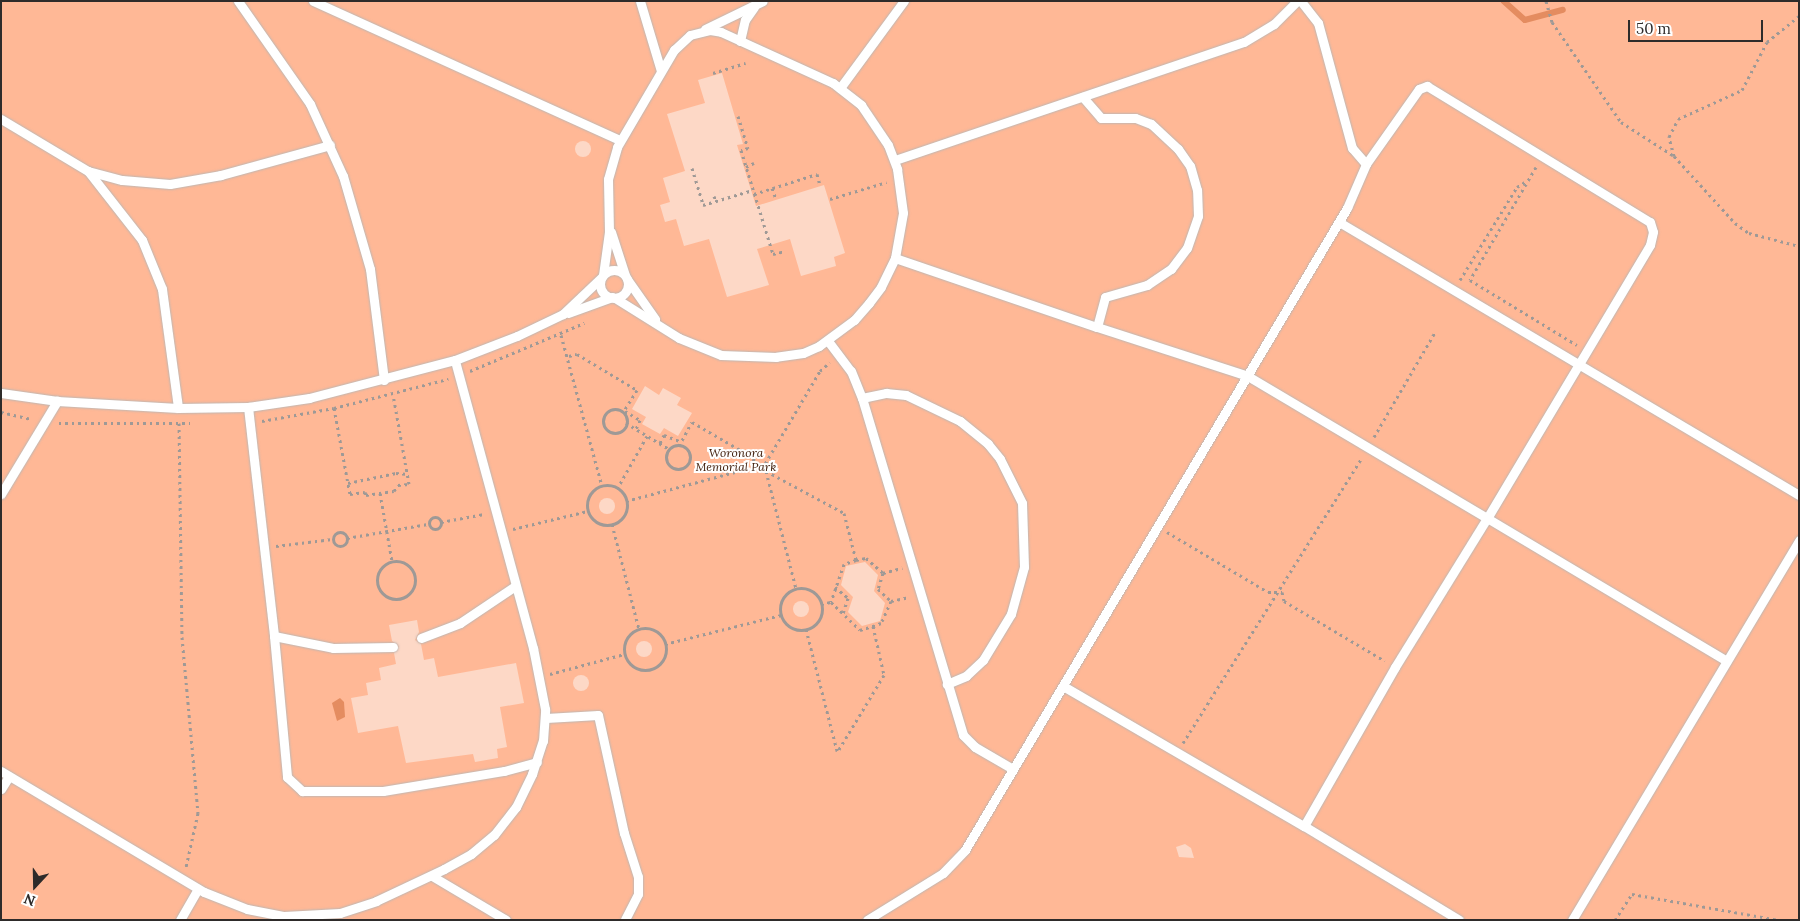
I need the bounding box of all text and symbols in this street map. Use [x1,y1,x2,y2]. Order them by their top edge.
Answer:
scale bar [1630,10,1765,42]
text: 50 m [1636,19,1671,38]
park label: Woronora Memorial Park [696,446,776,474]
north arrow [10,861,60,911]
text: N [21,890,38,910]

